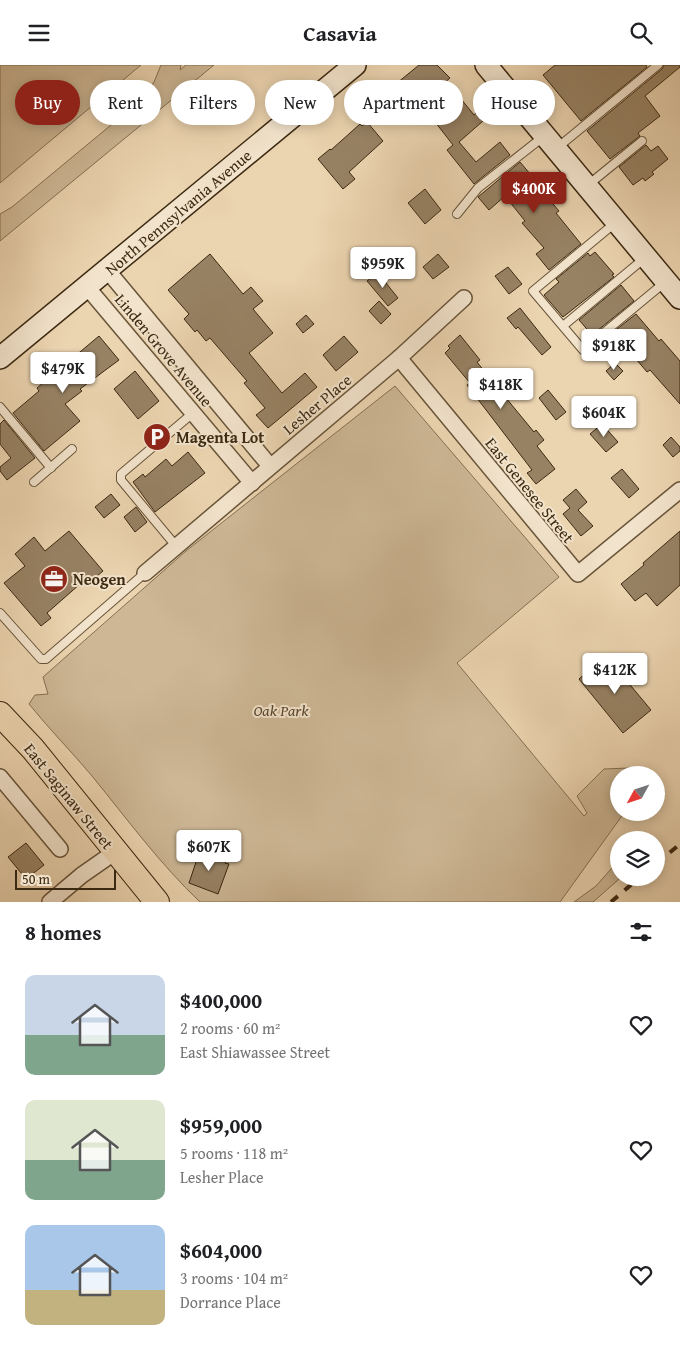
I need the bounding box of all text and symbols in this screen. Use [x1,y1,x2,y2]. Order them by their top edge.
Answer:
text: Casavia [303,17,377,49]
icon: menu [25,19,53,47]
icon: search [627,19,655,47]
chip: Buy [15,80,80,125]
chip: Rent [90,80,161,125]
chip: Filters [171,80,255,125]
chip: New [265,80,334,125]
chip: Apartment [344,80,463,125]
chip: House [473,80,555,125]
street label: North Pennsylvania Avenue [99,143,257,281]
pin: $400K [499,171,569,214]
text: $400K [512,176,556,200]
pin: $959K [348,247,418,289]
text: $959K [361,251,405,275]
street label: Linden Grove Avenue [109,288,219,412]
pin: $918K [579,329,649,371]
text: $918K [592,333,636,357]
pin: $479K [28,351,98,394]
text: $479K [41,356,85,380]
pin: $418K [466,367,536,410]
street label: Lesher Place [277,368,357,440]
text: $418K [479,372,523,396]
pin: $604K [569,395,639,438]
text: $604K [582,400,626,424]
parking icon: Magenta Lot [142,422,172,452]
place label: Magenta Lot [176,425,264,449]
street label: East Genesee Street [480,432,580,548]
office icon: Neogen [39,564,69,594]
place label: Neogen [73,567,126,591]
pin: $412K [580,653,650,695]
text: $412K [593,657,637,681]
park label: Oak Park [253,698,309,722]
street label: East Saginaw Street [19,738,120,855]
north arrow [610,766,665,821]
map controls [610,766,665,886]
pin: $607K [174,829,244,872]
button: layers [610,831,665,886]
text: $607K [187,834,231,858]
scale bar [15,867,116,890]
text: 50 m [22,869,50,889]
text: 8 homes [25,917,101,948]
icon: filters [627,918,655,946]
text: $400,000 [180,985,262,1016]
icon: home [65,995,125,1055]
icon: heart [627,1011,655,1039]
text: 2 rooms · 60 m² [180,1016,280,1040]
text: East Shiawassee Street [180,1040,330,1064]
text: $959,000 [180,1110,262,1141]
icon: home [65,1120,125,1180]
icon: heart [627,1136,655,1164]
text: 5 rooms · 118 m² [180,1141,288,1165]
text: Lesher Place [180,1165,264,1189]
text: $604,000 [180,1235,262,1266]
icon: home [65,1245,125,1305]
icon: heart [627,1261,655,1289]
text: 3 rooms · 104 m² [180,1266,288,1290]
text: Dorrance Place [180,1290,281,1314]

